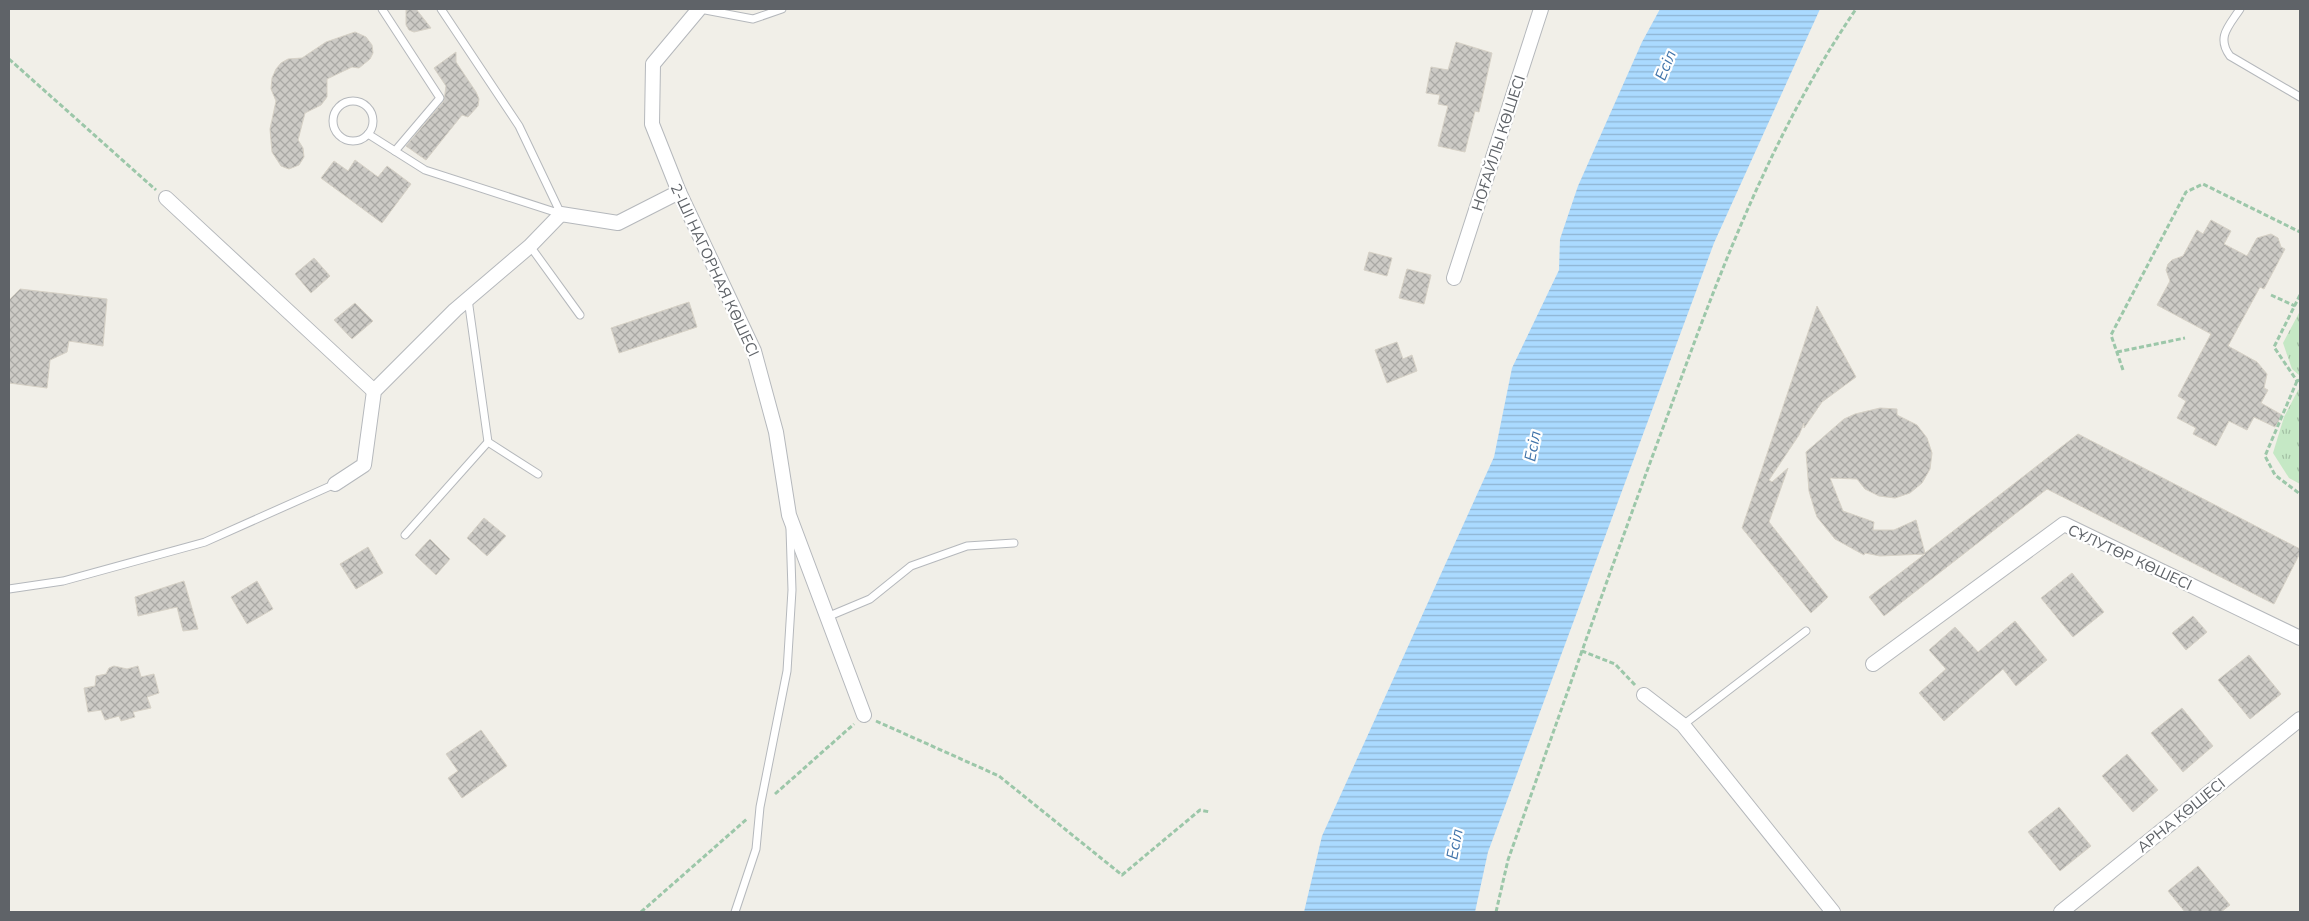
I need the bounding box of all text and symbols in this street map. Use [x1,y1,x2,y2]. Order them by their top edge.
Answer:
water label: Есіл [1650,47,1680,83]
street label: НОҒАЙЛЫ КӨШЕСІ [1467,73,1529,213]
street label: 2-ШІ НАГОРНАЯ КӨШЕСІ [667,180,763,360]
water label: Есіл [1519,429,1545,463]
street label: СҰЛУТӨР КӨШЕСІ [2065,520,2195,594]
street label: АРНА КӨШЕСІ [2133,774,2229,856]
water label: Есіл [1441,827,1467,861]

